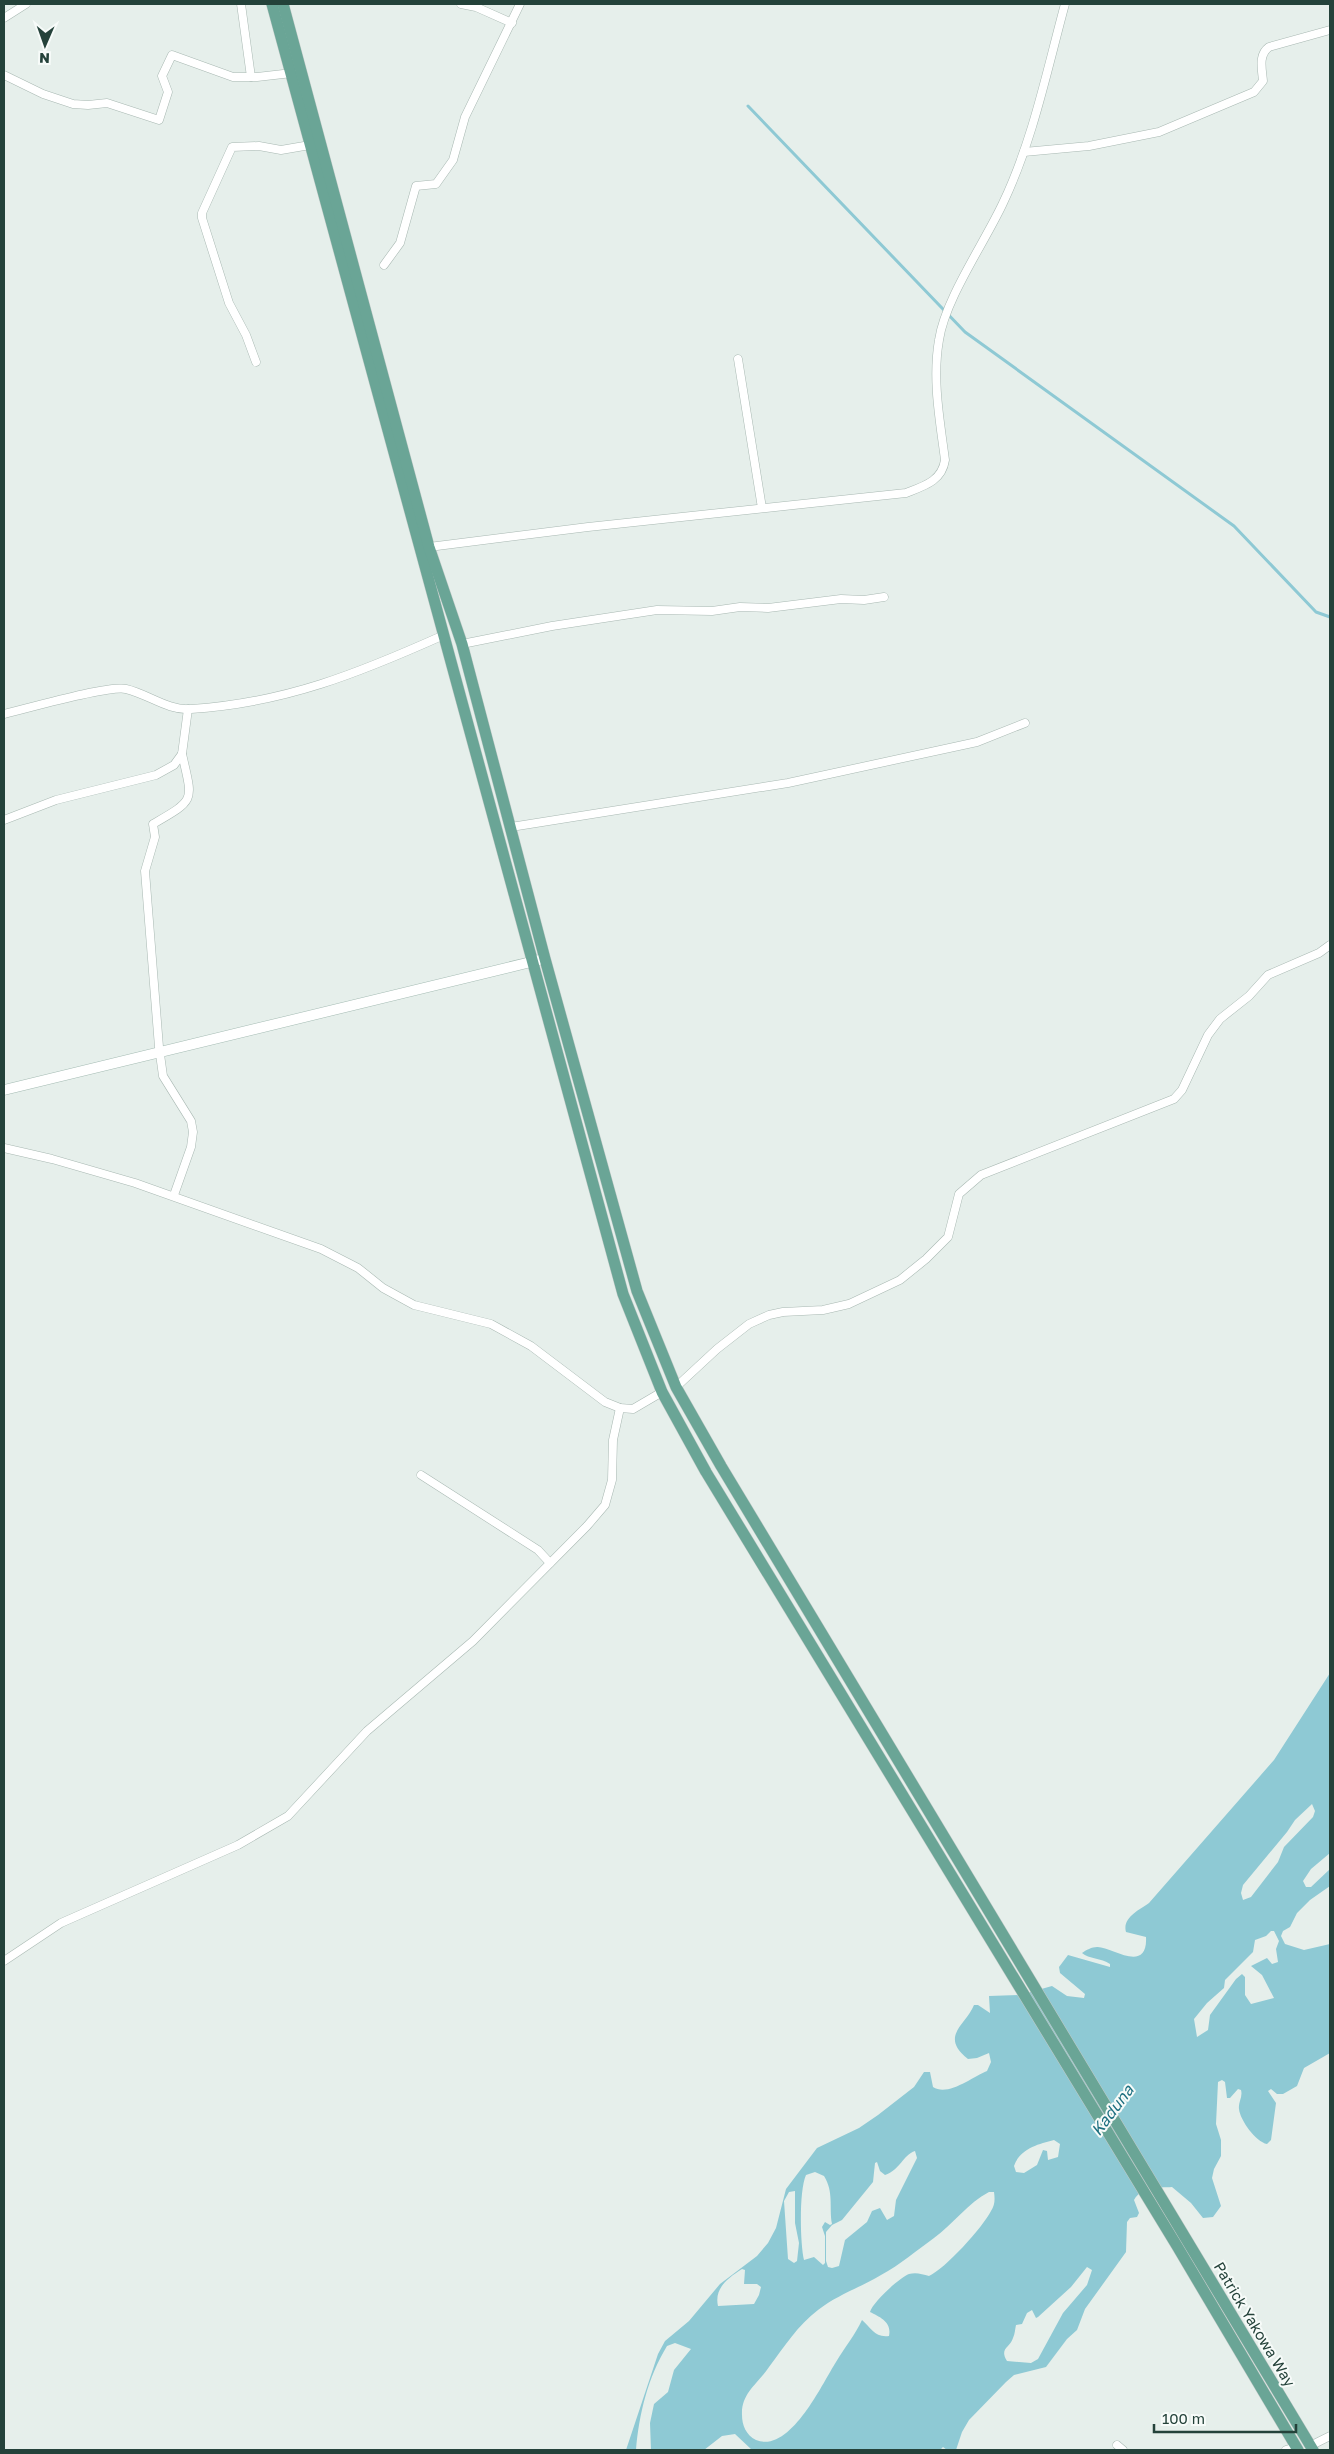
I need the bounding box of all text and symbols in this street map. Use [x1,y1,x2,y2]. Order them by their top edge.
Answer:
north arrow [20,20,70,70]
text: N [39,50,50,67]
water label: Kaduna [1086,2080,1138,2139]
street label: Patrick Yakowa Way [1211,2258,1300,2390]
scale bar [1154,2402,1296,2434]
text: 100 m [1162,2409,1205,2427]

